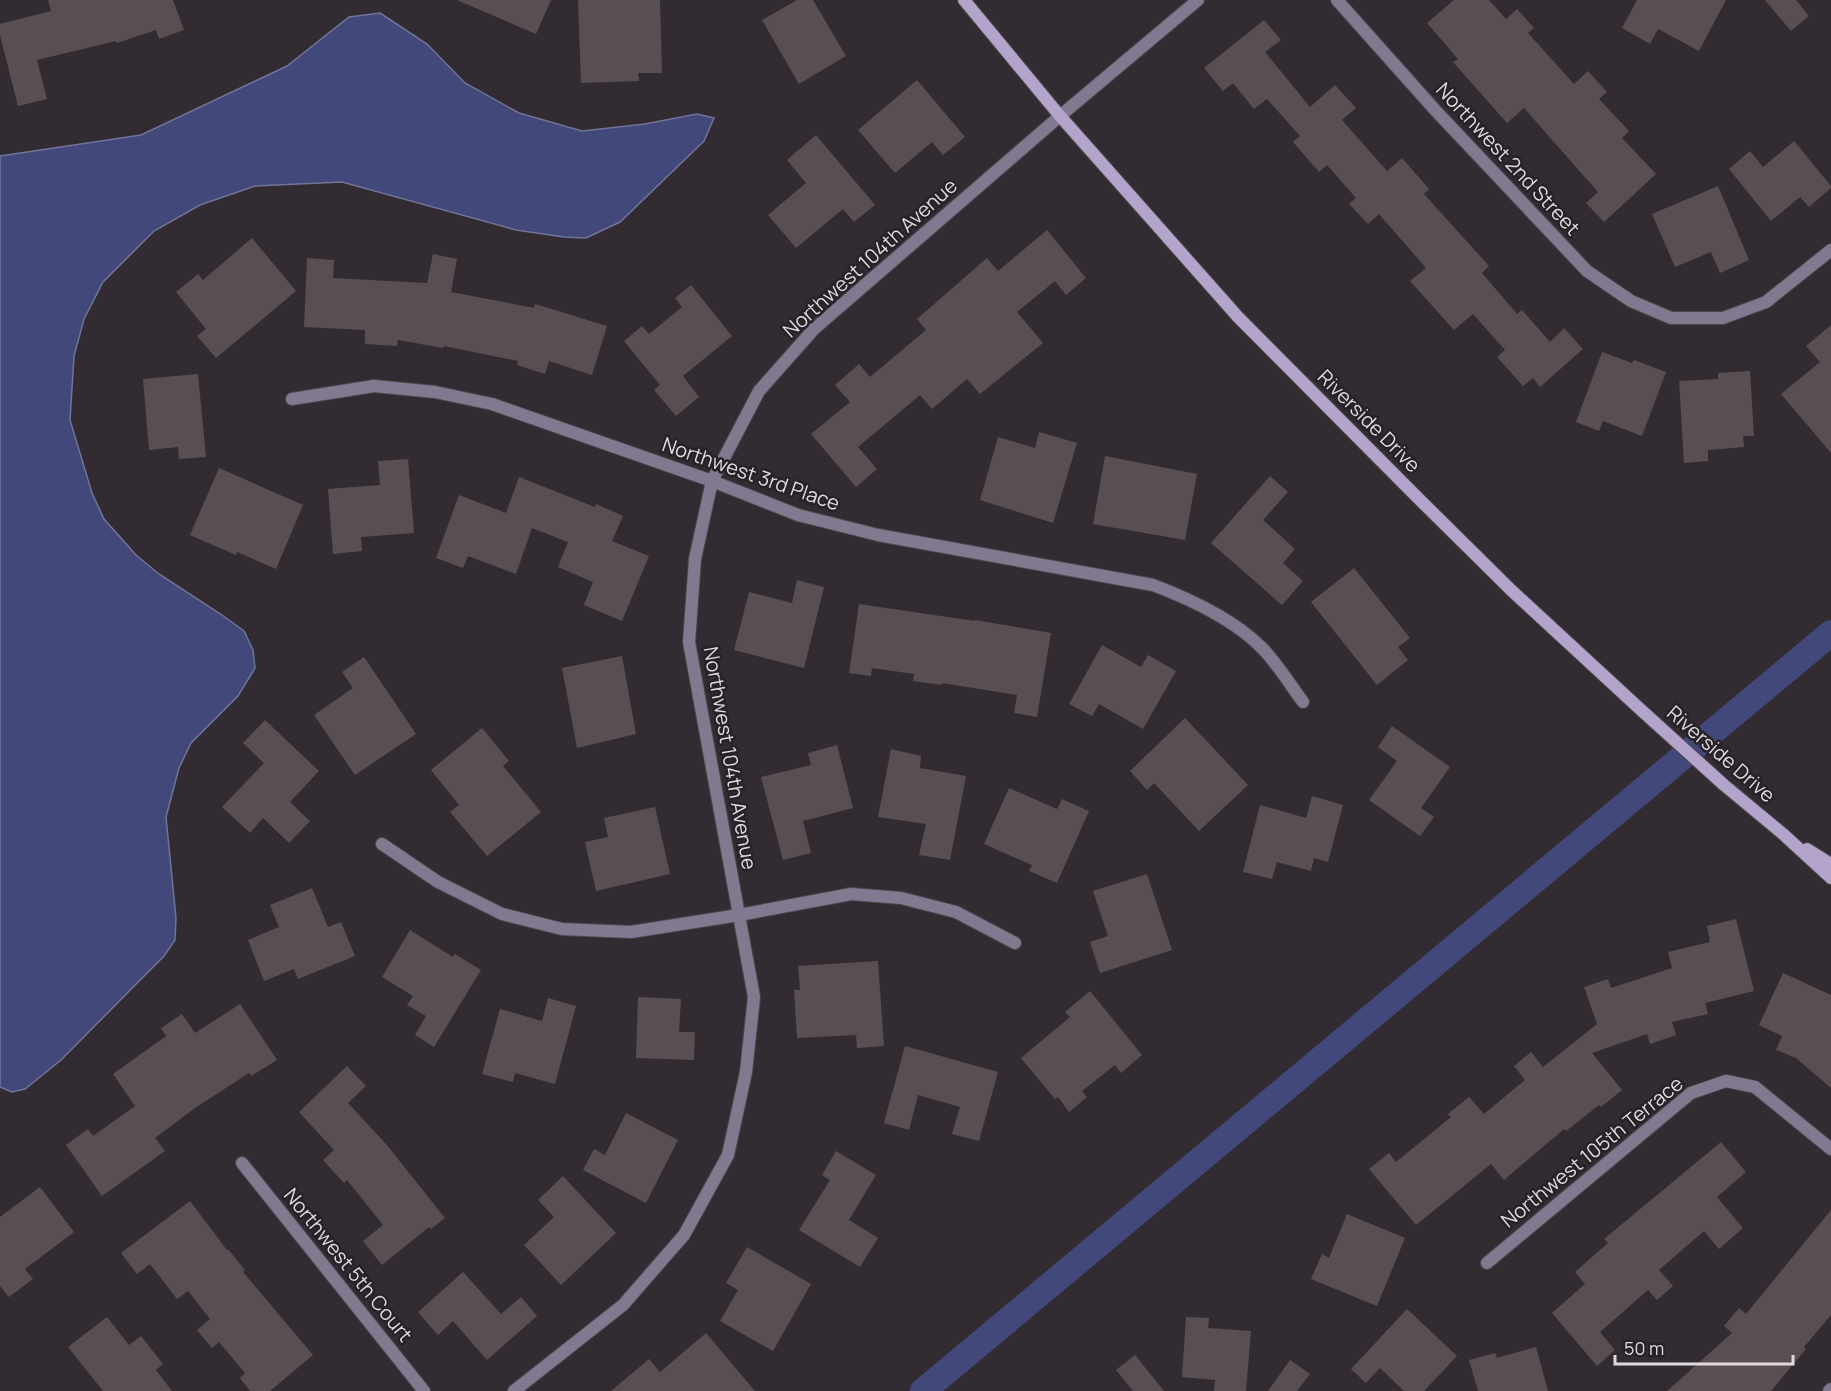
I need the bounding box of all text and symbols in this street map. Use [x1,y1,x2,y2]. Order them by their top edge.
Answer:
street label: Northwest 2nd Street [1430,76,1586,241]
street label: Northwest 104th Avenue [777,172,963,343]
street label: Riverside Drive [1312,363,1427,478]
street label: Northwest 3rd Place [659,430,843,517]
street label: Northwest 104th Avenue [698,644,763,872]
street label: Riverside Drive [1662,699,1781,808]
street label: Northwest 105th Terrace [1495,1070,1688,1233]
street label: Northwest 5th Court [278,1182,419,1347]
scale bar [1615,1328,1794,1366]
text: 50 m [1624,1336,1664,1360]

